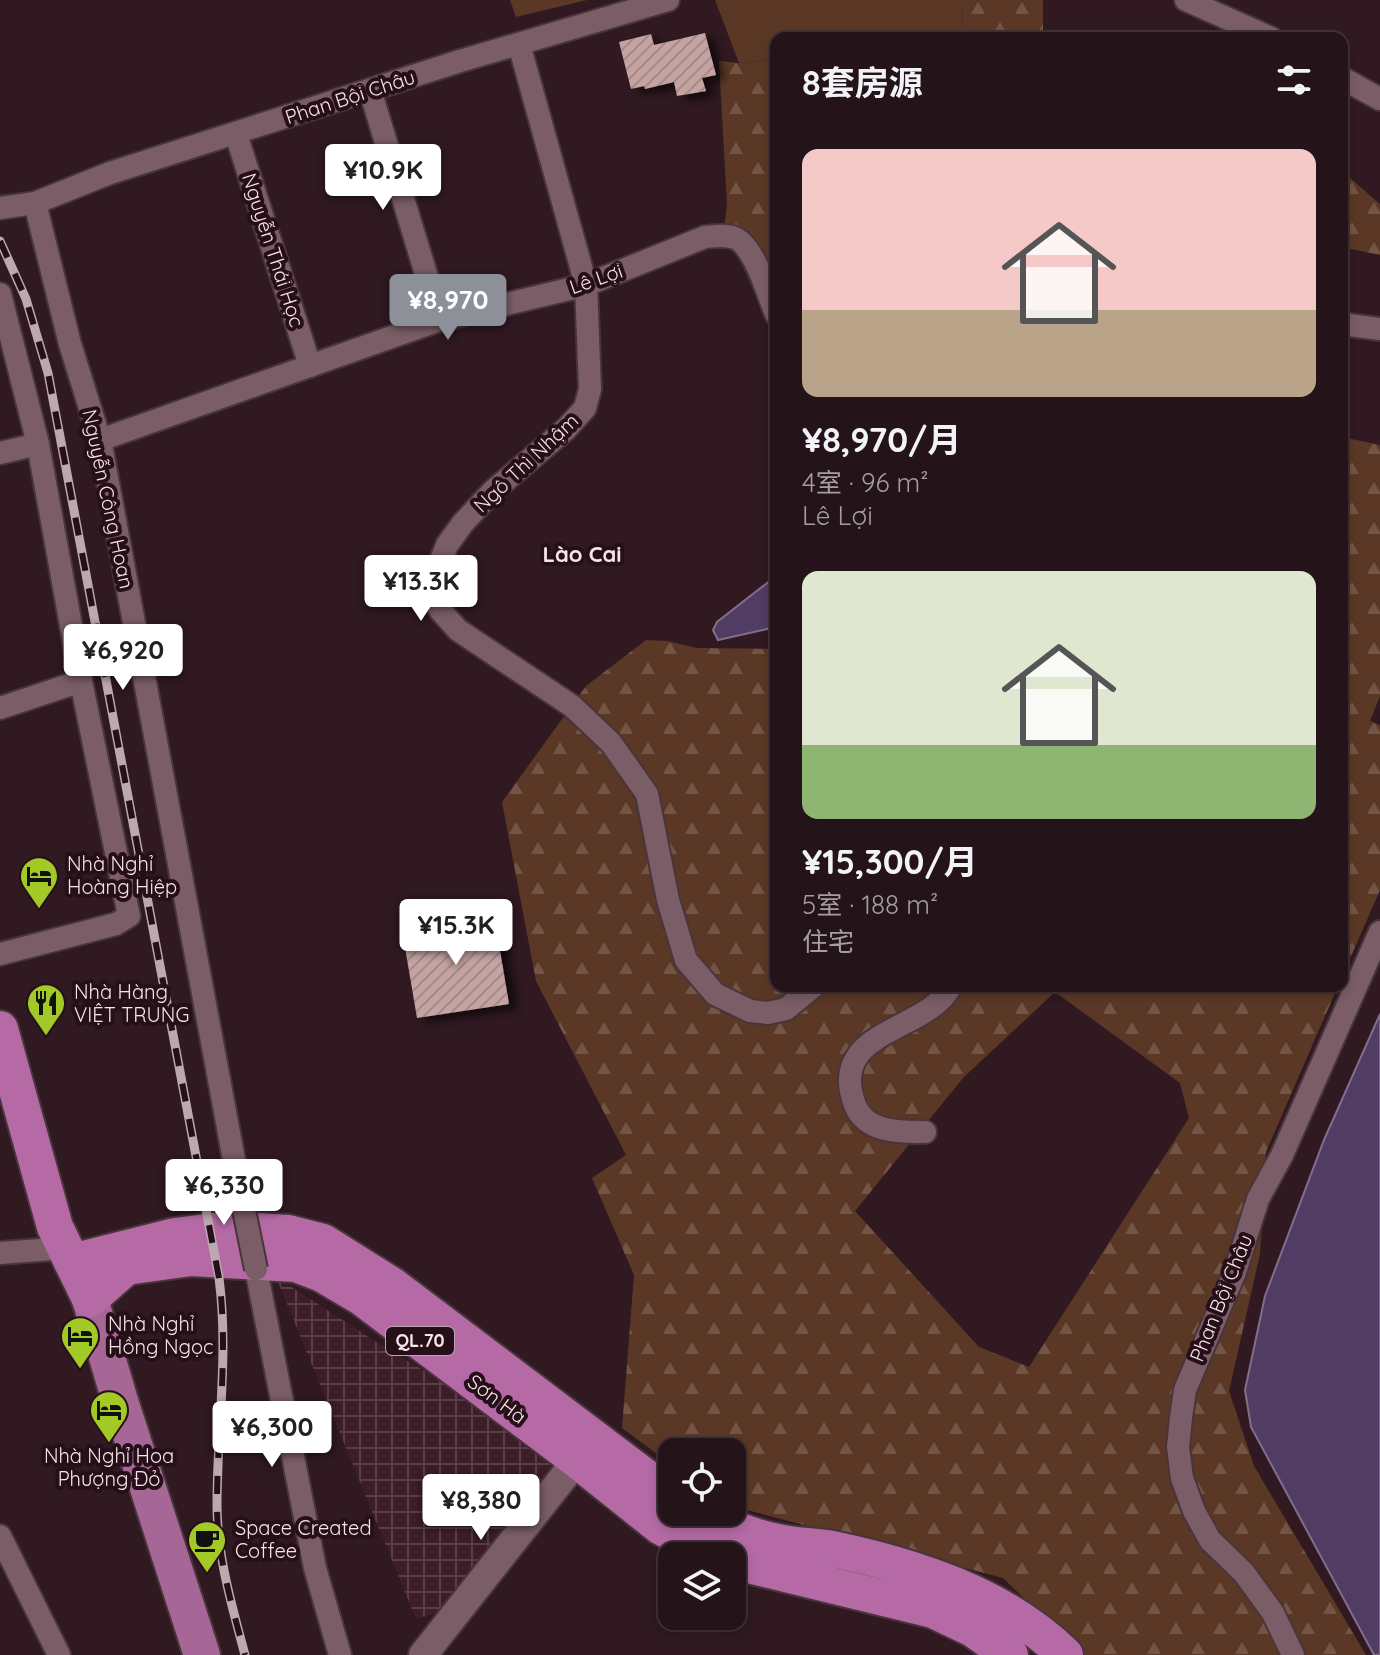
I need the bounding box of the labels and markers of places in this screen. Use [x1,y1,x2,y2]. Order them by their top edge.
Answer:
pin: ¥10.9K [318,144,448,212]
pin: ¥8,970 [383,274,513,342]
pin: ¥13.3K [356,555,486,623]
pin: ¥6,920 [58,624,188,692]
place label: Nhà Nghỉ Hoàng Hiệp [67,851,177,899]
hotel icon: Nhà Nghỉ Hoàng Hiệp [18,855,60,910]
pin: ¥15.3K [391,899,521,967]
place label: Nhà Hàng VIỆT TRUNG [74,979,189,1027]
restaurant icon: Nhà Hàng VIỆT TRUNG [25,982,67,1037]
pin: ¥6,330 [159,1159,289,1227]
place label: Nhà Nghỉ Hồng Ngọc [108,1311,213,1359]
hotel icon: Nhà Nghỉ Hồng Ngọc [59,1315,101,1370]
hotel icon: Nhà Nghỉ Hoa Phượng Đỏ [88,1389,130,1444]
pin: ¥6,300 [207,1401,337,1469]
place label: Nhà Nghỉ Hoa Phượng Đỏ [44,1443,174,1491]
pin: ¥8,380 [416,1474,546,1542]
place label: Space Created Coffee [235,1515,372,1563]
cafe icon: Space Created Coffee [186,1519,228,1574]

